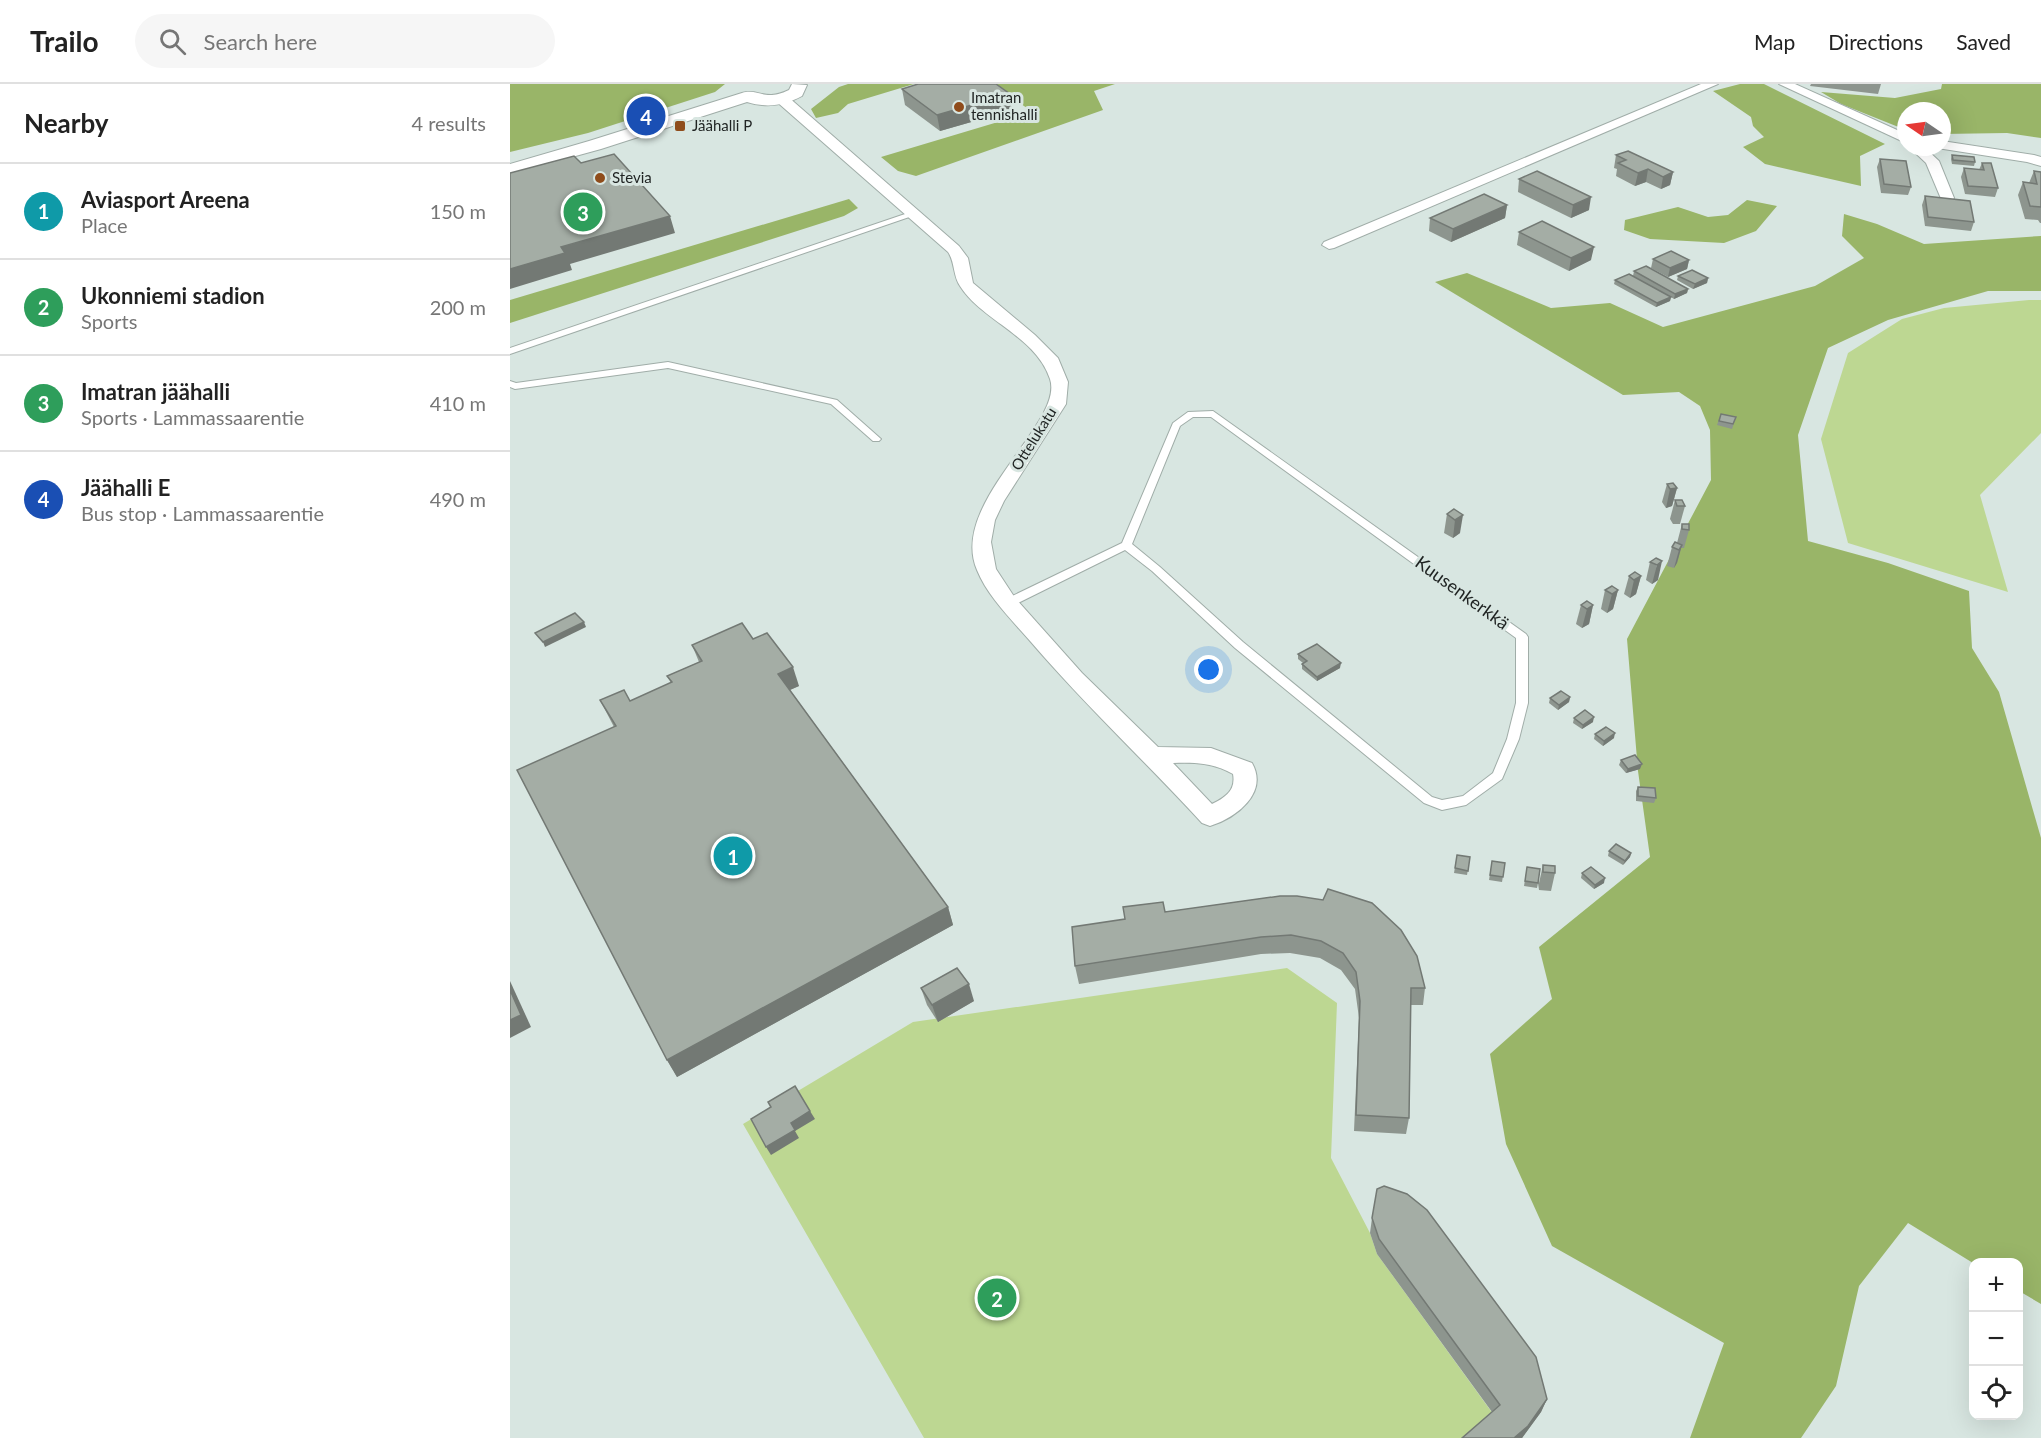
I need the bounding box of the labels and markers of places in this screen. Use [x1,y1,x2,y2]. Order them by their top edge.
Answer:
place label: Imatran tennishalli [971,88,1038,123]
pin: 4 [626,93,666,138]
marker: Imatran tennishalli [952,100,966,114]
place label: Jäähalli P [692,116,752,134]
marker: Jäähalli P [673,119,687,133]
place label: Stevia [612,168,652,186]
marker: Stevia [593,171,607,185]
pin: 3 [564,190,602,234]
pin: 1 [714,834,752,878]
pin: 2 [978,1276,1016,1320]

